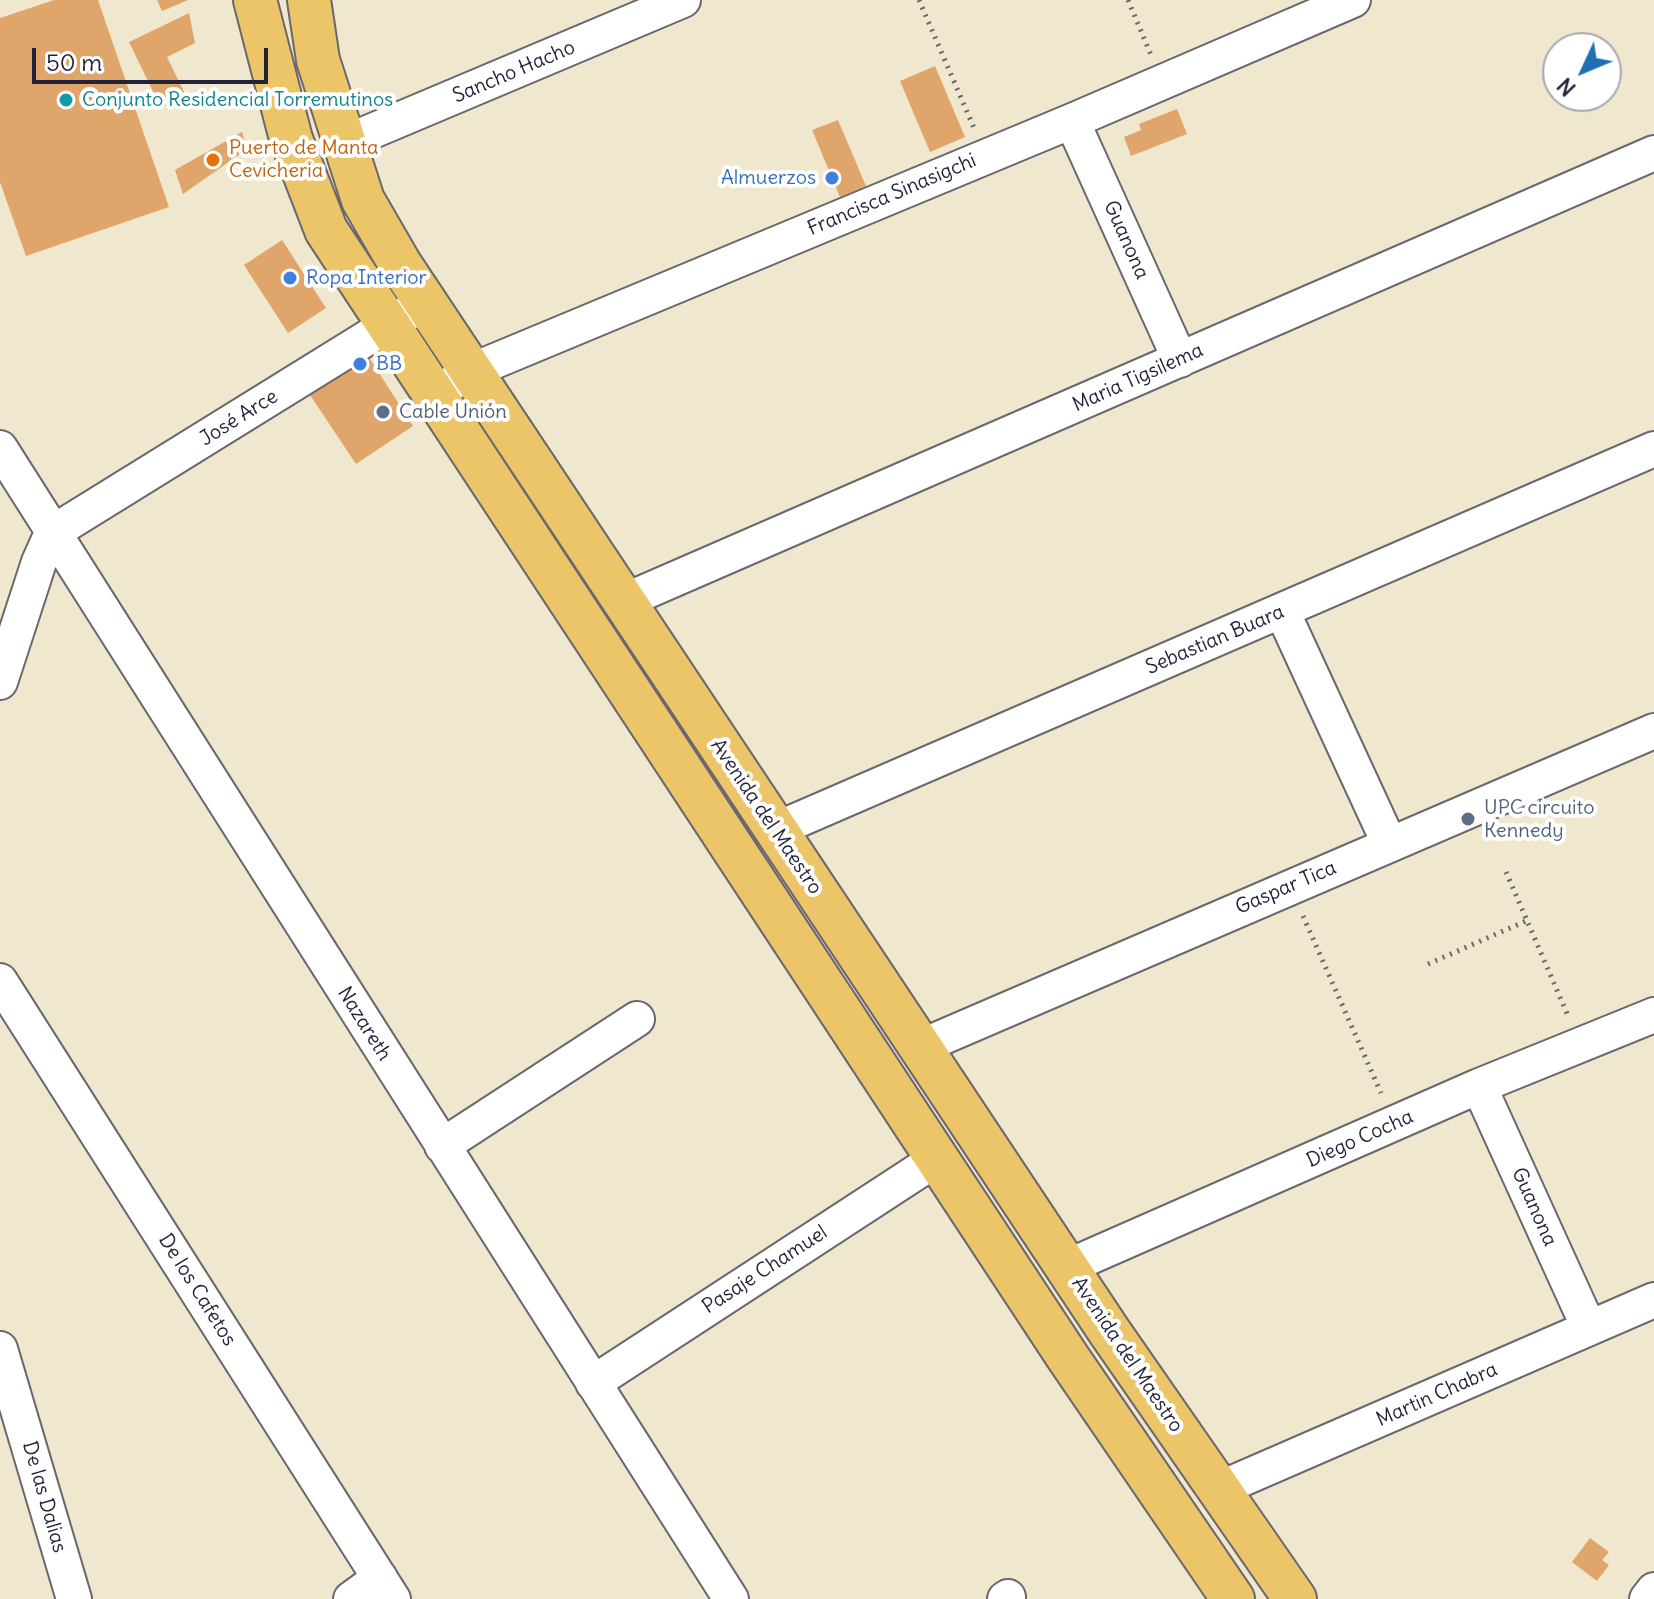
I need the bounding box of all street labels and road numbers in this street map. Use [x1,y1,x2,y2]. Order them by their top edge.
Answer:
street label: Sancho Hacho [449,35,579,109]
street label: Francisca Sinasigchi [804,149,980,241]
street label: Guanona [1098,197,1154,283]
street label: Maria Tigsilema [1069,339,1207,417]
street label: José Arce [196,385,282,451]
street label: Sebastian Buara [1142,600,1288,680]
street label: Avenida del Maestro [705,735,827,899]
street label: Gaspar Tica [1232,856,1340,920]
street label: Nazareth [332,983,396,1065]
street label: Diego Cocha [1303,1105,1417,1173]
street label: Guanona [1506,1164,1562,1250]
street label: Pasaje Chamuel [698,1221,832,1319]
street label: De los Cafetos [153,1230,241,1350]
street label: Avenida del Maestro [1066,1273,1188,1437]
street label: Martin Chabra [1373,1358,1501,1432]
street label: De las Dalias [17,1439,71,1555]

